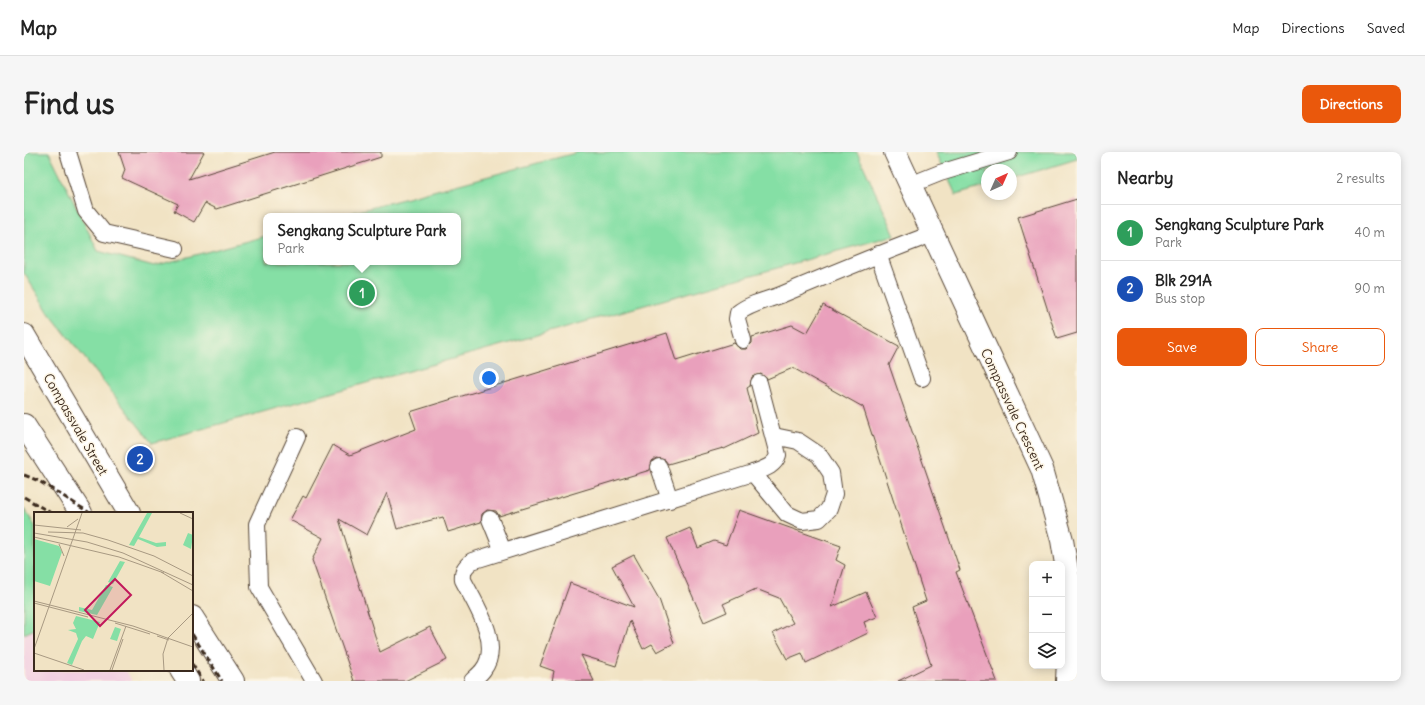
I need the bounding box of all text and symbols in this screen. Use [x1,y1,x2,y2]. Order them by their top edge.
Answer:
text: Map [20,16,57,40]
text: Map [1232,19,1259,37]
text: Directions [1281,19,1345,37]
text: Saved [1367,19,1405,37]
button: Directions [1302,85,1401,123]
text: Find us [24,86,115,122]
north arrow [981,164,1017,200]
text: Nearby [1117,167,1173,189]
text: 2 results [1336,170,1385,187]
popup [263,213,461,265]
text: Sengkang Sculpture Park [1155,215,1324,234]
text: Sengkang Sculpture Park [278,221,446,240]
text: 1 [1127,224,1133,241]
text: 40 m [1354,224,1385,241]
text: Park [1155,234,1182,251]
text: Park [278,240,304,257]
text: Blk 291A [1155,271,1212,290]
pin: 1 [349,278,375,308]
text: 2 [1126,280,1134,297]
text: 90 m [1354,280,1385,297]
text: Bus stop [1155,290,1205,307]
button: Save [1117,328,1247,366]
button: Share [1255,328,1385,366]
street label: Compassvale Crescent [977,346,1048,473]
your location [479,368,499,388]
street label: Compassvale Street [39,370,112,479]
pin: 2 [127,444,153,474]
inset map [34,512,193,671]
map controls [1029,561,1065,669]
button: + [1029,561,1065,597]
button: − [1029,597,1065,633]
button: layers [1029,633,1065,669]

